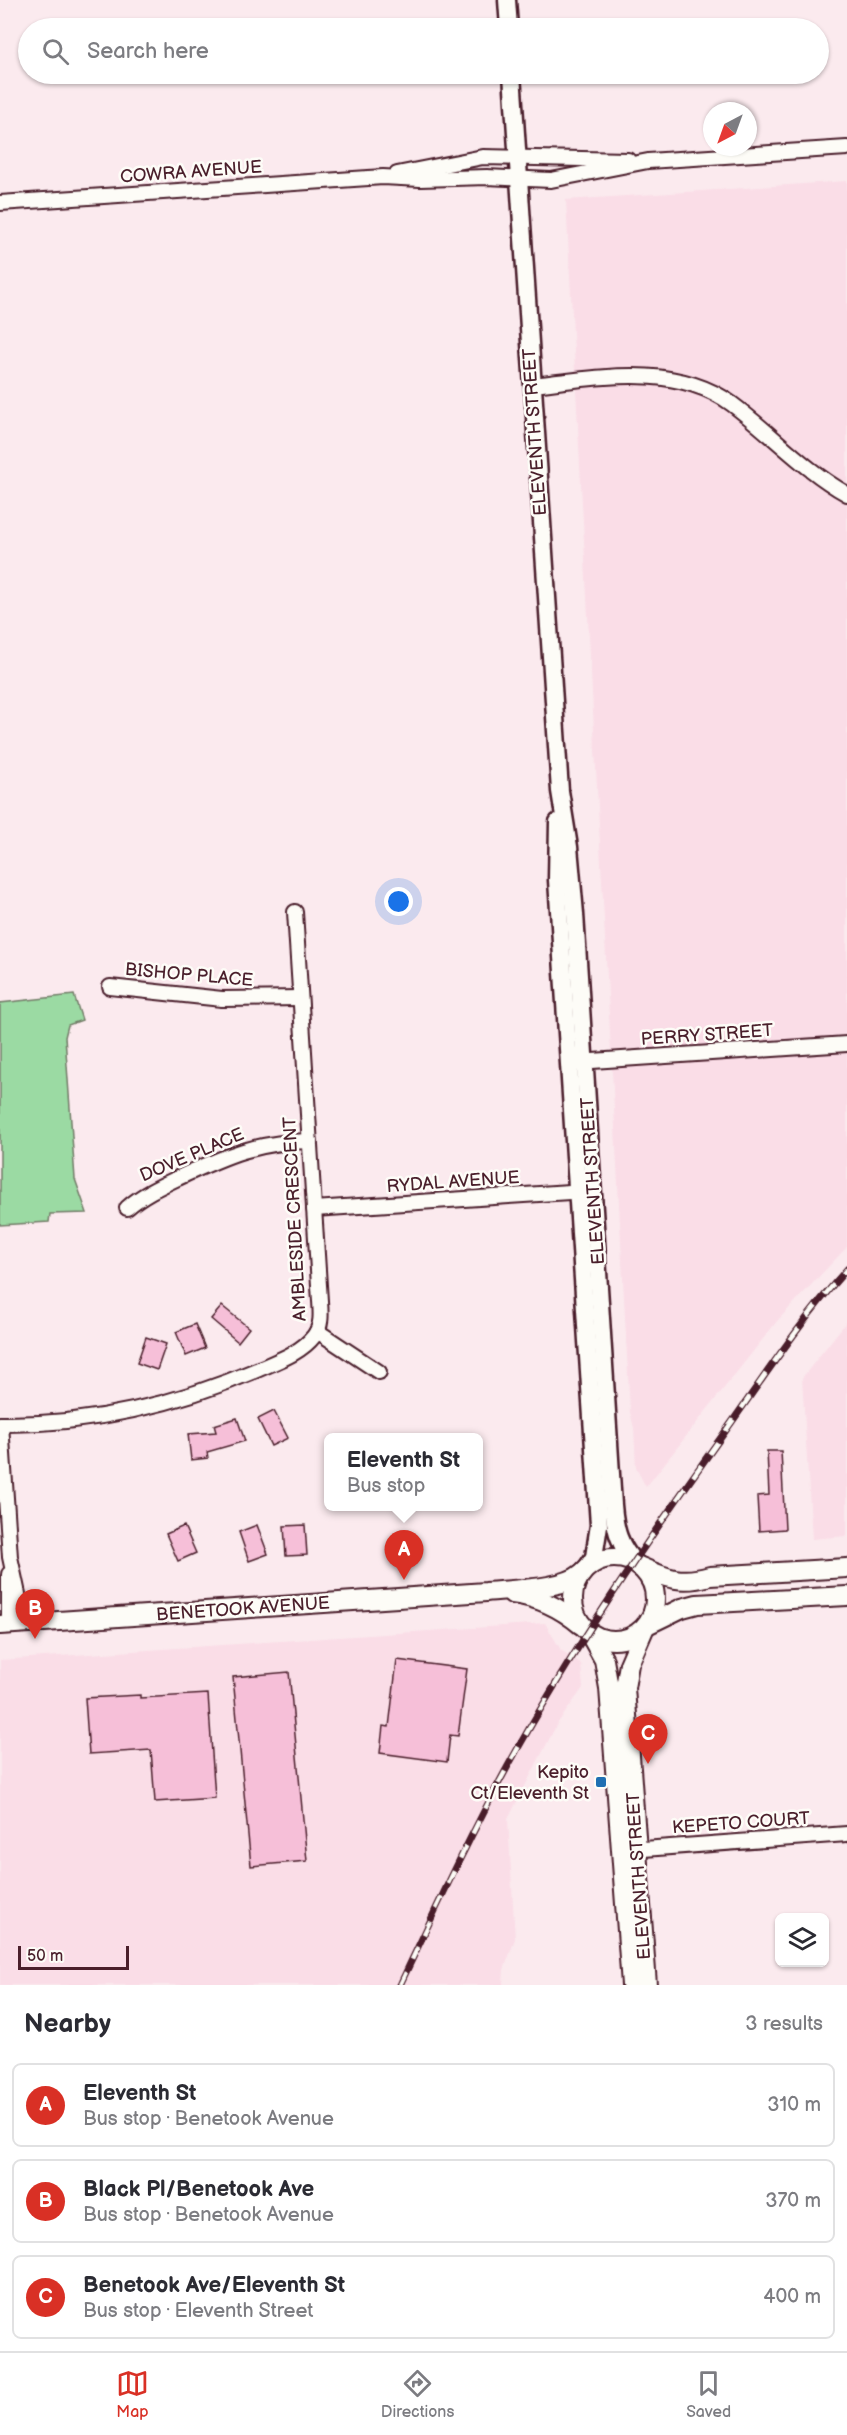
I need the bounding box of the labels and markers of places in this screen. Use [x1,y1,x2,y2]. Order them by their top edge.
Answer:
pin: A [384,1530,424,1580]
pin: B [15,1590,54,1639]
pin: C [628,1714,668,1764]
place label: Kepito Ct/Eleventh St [471,1762,589,1804]
marker: Kepito Ct/Eleventh St [594,1775,608,1789]

